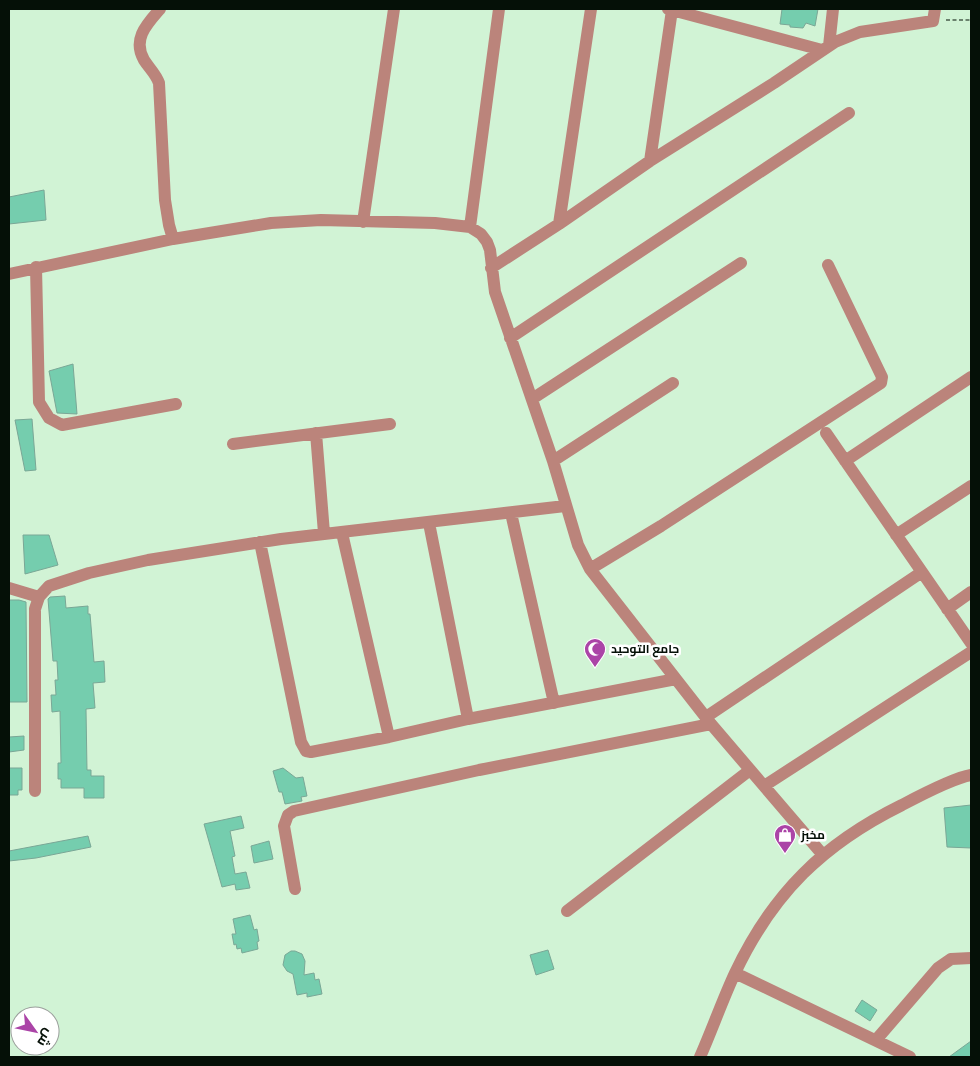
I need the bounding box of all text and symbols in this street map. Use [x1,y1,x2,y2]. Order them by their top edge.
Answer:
mosque icon: جامع التوحيد [583,637,607,668]
place label: جامع التوحيد [611,641,679,658]
shop icon: مخبز [773,823,797,854]
place label: مخبز [800,827,825,843]
north arrow [10,1006,60,1056]
text: ش [33,1026,58,1051]

